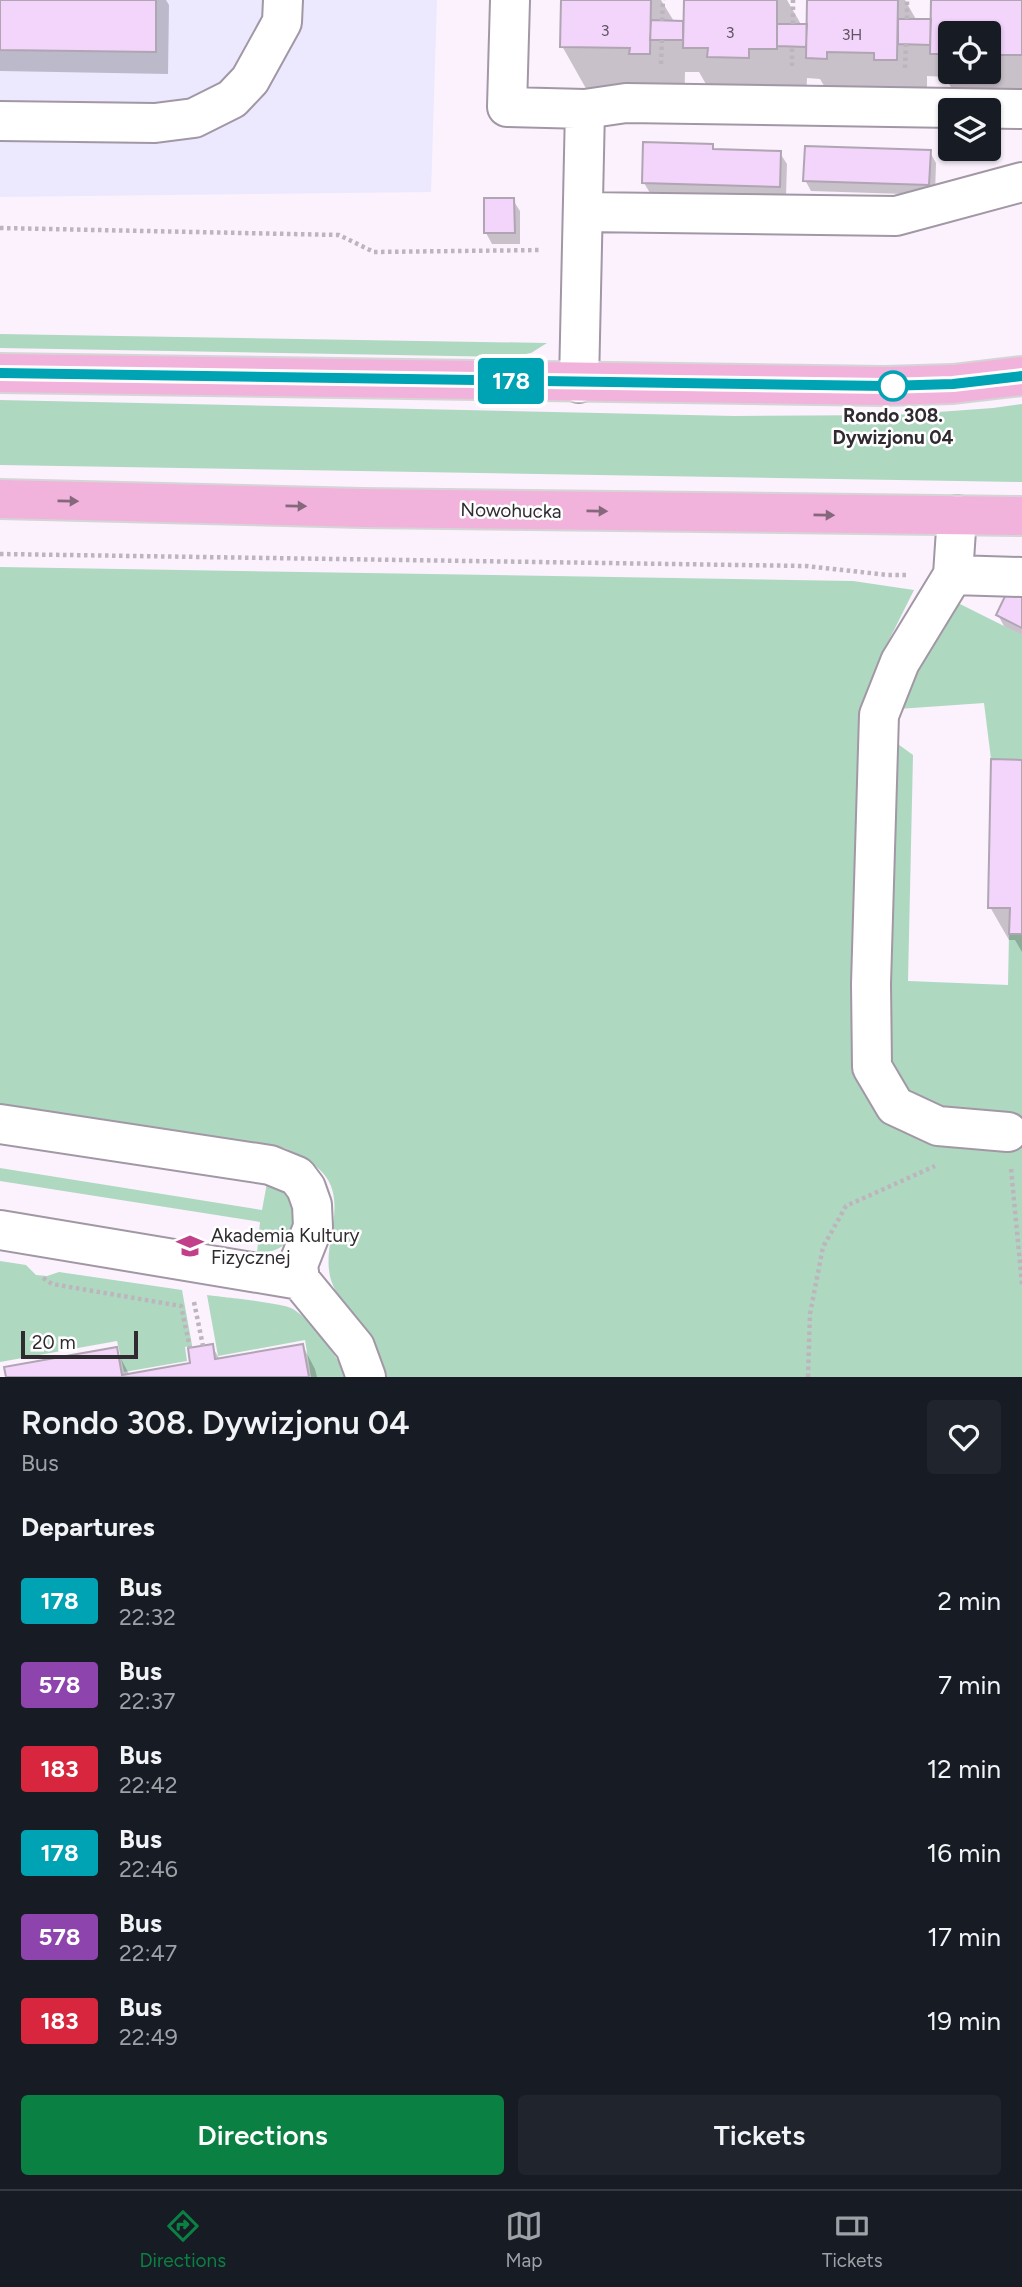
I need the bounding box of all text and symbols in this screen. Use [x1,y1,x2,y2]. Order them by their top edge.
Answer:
house number: 3 [601,21,609,40]
map controls [938,21,1001,161]
button: locate [938,21,1001,84]
house number: 3 [726,23,734,42]
house number: 3H [842,25,862,44]
button: layers [938,98,1001,161]
line badge: 178 [471,358,551,404]
text: 178 [492,366,530,395]
marker: Rondo 308. Dywizjonu 04 [878,371,908,401]
place label: Rondo 308. Dywizjonu 04 [832,404,954,449]
one-way arrow [57,495,79,507]
street label: Nowohucka [460,498,562,523]
one-way arrow [285,500,307,512]
one-way arrow [586,505,608,517]
one-way arrow [813,509,835,520]
place label: Akademia Kultury Fizycznej [211,1224,360,1269]
school or university icon: Akademia Kultury Fizycznej [175,1231,205,1261]
scale bar [21,1328,138,1360]
text: 20 m [32,1331,76,1354]
button: heart [927,1400,1001,1474]
text: Rondo 308. Dywizjonu 04 [21,1403,410,1442]
text: Bus [21,1449,59,1477]
text: Departures [21,1511,155,1543]
text: Bus [119,1571,162,1603]
text: 2 min [937,1585,1001,1617]
text: 178 [40,1586,79,1615]
text: 22:32 [119,1603,176,1631]
text: Bus [119,1655,162,1687]
text: 7 min [938,1669,1001,1701]
text: 578 [39,1670,80,1699]
text: 22:37 [119,1687,175,1715]
text: Bus [119,1739,162,1771]
text: 12 min [927,1753,1001,1785]
text: 183 [40,1754,79,1783]
text: 22:42 [119,1771,178,1799]
text: Bus [119,1823,162,1855]
text: 16 min [926,1837,1001,1869]
text: 178 [40,1838,79,1867]
text: 22:46 [119,1855,178,1883]
text: Bus [119,1907,162,1939]
text: 17 min [927,1921,1001,1953]
text: 578 [39,1922,80,1951]
text: 22:47 [119,1939,177,1967]
text: Bus [119,1991,162,2023]
text: 19 min [926,2005,1001,2037]
text: 183 [40,2006,79,2035]
text: 22:49 [119,2023,178,2051]
button: Directions [21,2095,504,2175]
button: Tickets [518,2095,1001,2175]
tab: Directions [139,2207,226,2272]
tab: Map [505,2207,543,2272]
tab: Tickets [822,2207,883,2272]

